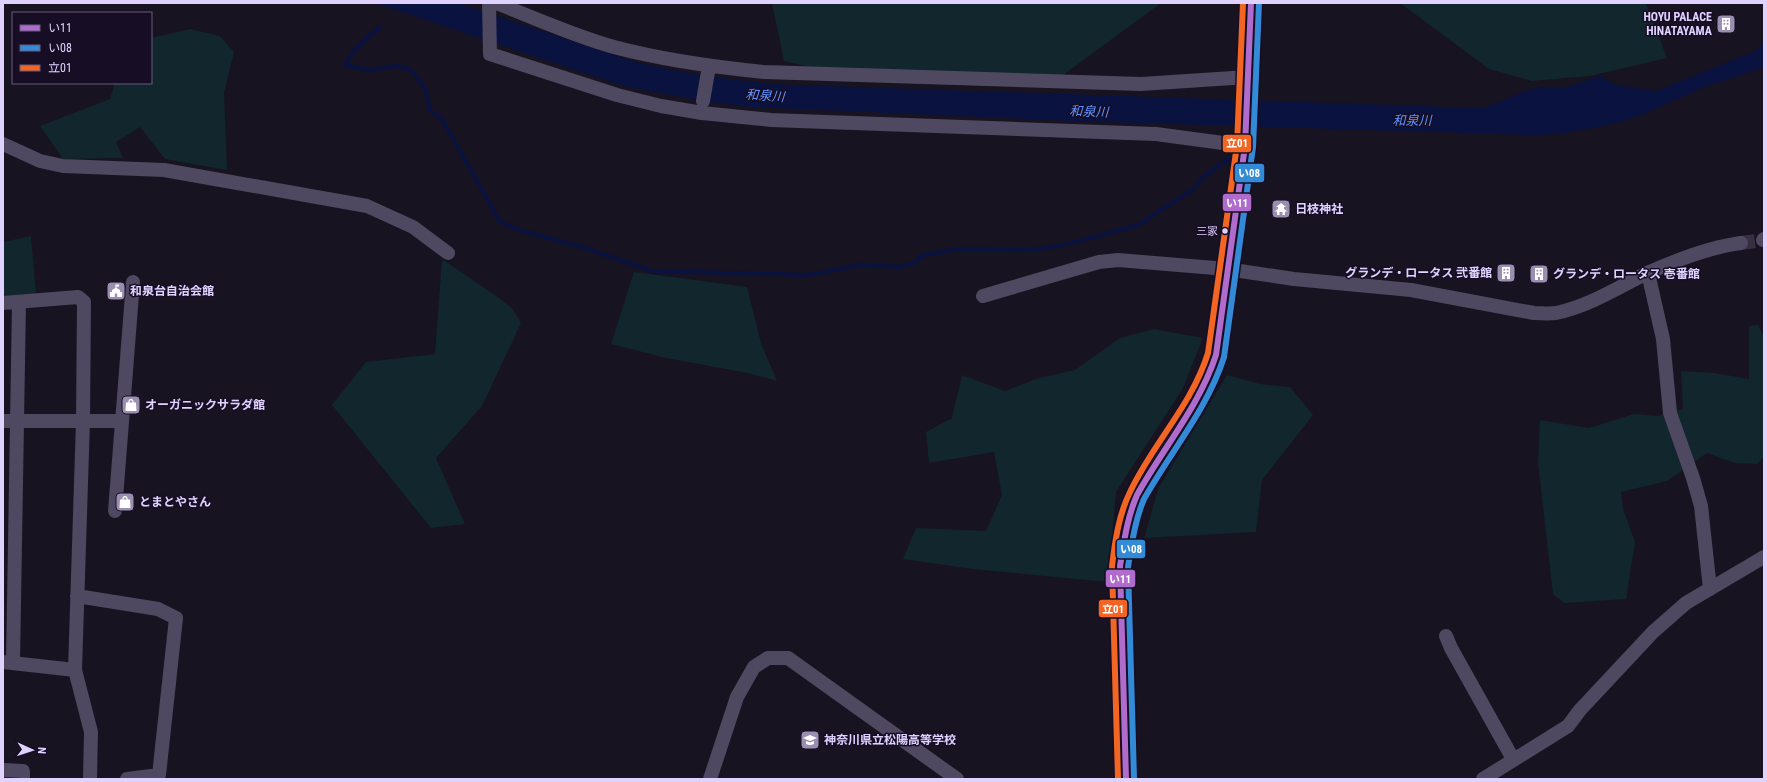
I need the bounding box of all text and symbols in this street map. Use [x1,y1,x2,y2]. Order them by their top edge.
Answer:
place label: HOYU PALACE HINATAYAMA [1644,10,1713,38]
legend [12,12,152,84]
building icon: HOYU PALACE HINATAYAMA [1715,13,1737,35]
text: い11 [48,21,72,35]
text: い08 [48,41,72,55]
text: 立01 [48,61,72,75]
water label: 和泉川 [745,87,787,104]
water label: 和泉川 [1069,103,1111,120]
water label: 和泉川 [1392,113,1433,128]
line badge: 立01 [1222,134,1252,153]
text: 立01 [1226,137,1248,150]
line badge: い08 [1234,163,1265,183]
text: い08 [1238,167,1260,180]
line badge: い11 [1222,193,1252,212]
text: い11 [1226,197,1248,210]
temple icon: 日枝神社 [1270,198,1292,220]
place label: 日枝神社 [1295,202,1343,216]
place label: 三家 [1196,225,1218,238]
marker: 三家 [1220,226,1230,236]
building icon: グランデ・ロータス 弐番館 [1495,262,1517,284]
building icon: グランデ・ロータス 壱番館 [1528,263,1550,285]
place label: グランデ・ロータス 弐番館 [1345,266,1492,280]
place label: グランデ・ロータス 壱番館 [1553,267,1700,281]
public building icon: 和泉台自治会館 [105,280,127,302]
place label: 和泉台自治会館 [130,284,214,298]
shop icon: オーガニックサラダ館 [120,394,142,416]
place label: オーガニックサラダ館 [145,398,265,412]
shop icon: とまとやさん [114,491,136,513]
place label: とまとやさん [139,495,211,509]
line badge: い08 [1116,539,1146,559]
text: い08 [1120,543,1142,556]
line badge: い11 [1105,569,1136,588]
text: い11 [1109,573,1131,586]
line badge: 立01 [1098,599,1128,618]
text: 立01 [1102,603,1124,616]
school or university icon: 神奈川県立松陽高等学校 [799,729,821,751]
north arrow [12,730,52,770]
place label: 神奈川県立松陽高等学校 [824,733,956,747]
text: N [35,747,48,754]

